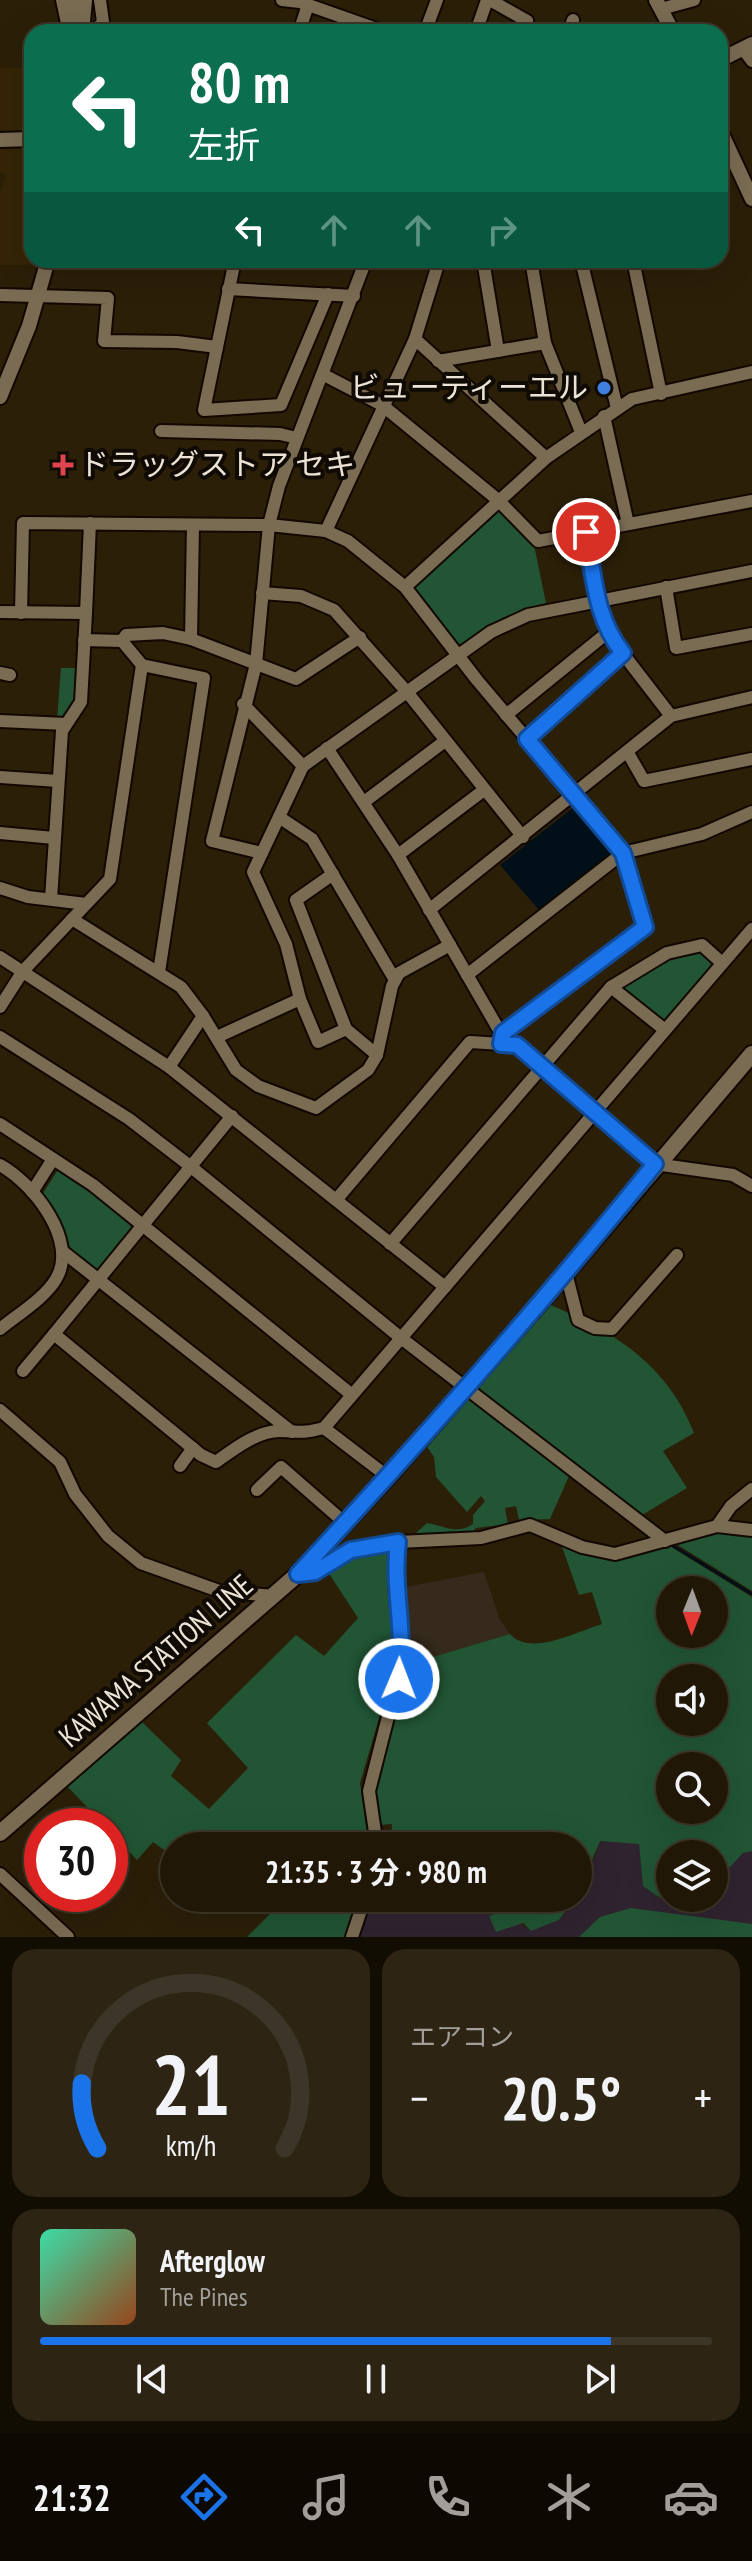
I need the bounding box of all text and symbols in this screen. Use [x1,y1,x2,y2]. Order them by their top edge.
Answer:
text: 80 m [188,46,290,118]
icon: left [56,56,160,160]
text: 左折 [188,121,260,168]
icon: left [228,208,272,252]
icon: ahead [312,208,356,252]
icon: ahead [396,208,440,252]
icon: right [480,208,524,252]
place label: ビューティーエル [350,367,588,406]
marker: ビューティーエル [595,379,613,397]
place label: ドラッグストア セキ [79,444,355,483]
marker: ドラッグストア セキ [54,456,72,474]
pin [552,498,620,566]
icon: arrive [564,510,608,554]
street label: KAWAMA STATION LINE [50,1565,260,1755]
north arrow [656,1576,728,1648]
map controls [656,1576,728,1912]
position arrow [357,1637,441,1721]
button: sound [656,1664,728,1736]
button: search [656,1752,728,1824]
speed limit sign: 30 [24,1808,128,1912]
button: layers [656,1840,728,1912]
text: 21:35 · 3 分 · 980 m [265,1852,487,1891]
text: エアコン [410,2020,514,2053]
text: 21 [151,2030,231,2138]
text: 20.5° [501,2059,621,2137]
text: − [410,2069,428,2126]
text: + [694,2069,712,2126]
text: km/h [166,2127,216,2164]
text: Afterglow [160,2241,265,2280]
text: The Pines [160,2280,248,2313]
icon: previous [130,2357,174,2401]
icon: pause [354,2357,398,2401]
icon: next [578,2357,622,2401]
icon: directions [176,2469,232,2525]
icon: music [298,2469,354,2525]
icon: phone [420,2469,476,2525]
icon: climate [541,2469,597,2525]
icon: car [663,2469,719,2525]
text: 21:32 [33,2474,111,2521]

